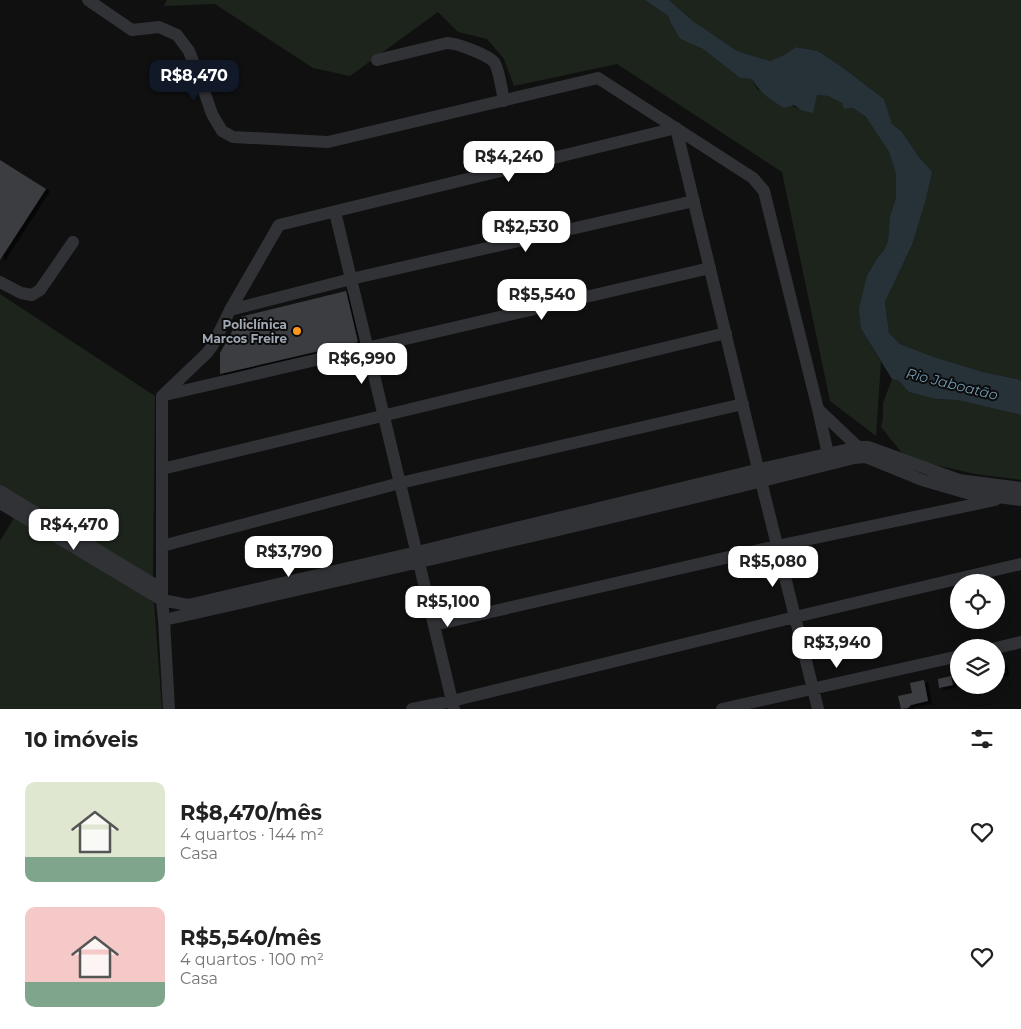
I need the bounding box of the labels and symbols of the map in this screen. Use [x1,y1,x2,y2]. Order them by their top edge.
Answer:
pin: R$8,470 [148,59,240,102]
pin: R$4,240 [463,140,555,183]
pin: R$2,530 [480,210,572,253]
pin: R$5,540 [496,278,588,321]
place label: Policlínica Marcos Freire [202,317,287,346]
marker: Policlínica Marcos Freire [291,325,303,337]
pin: R$6,990 [316,342,408,385]
water label: Rio Jaboatão [904,364,1000,404]
pin: R$4,470 [28,508,120,551]
pin: R$3,790 [243,536,335,578]
pin: R$5,080 [727,546,819,588]
pin: R$5,100 [402,586,494,628]
pin: R$3,940 [791,626,883,669]

